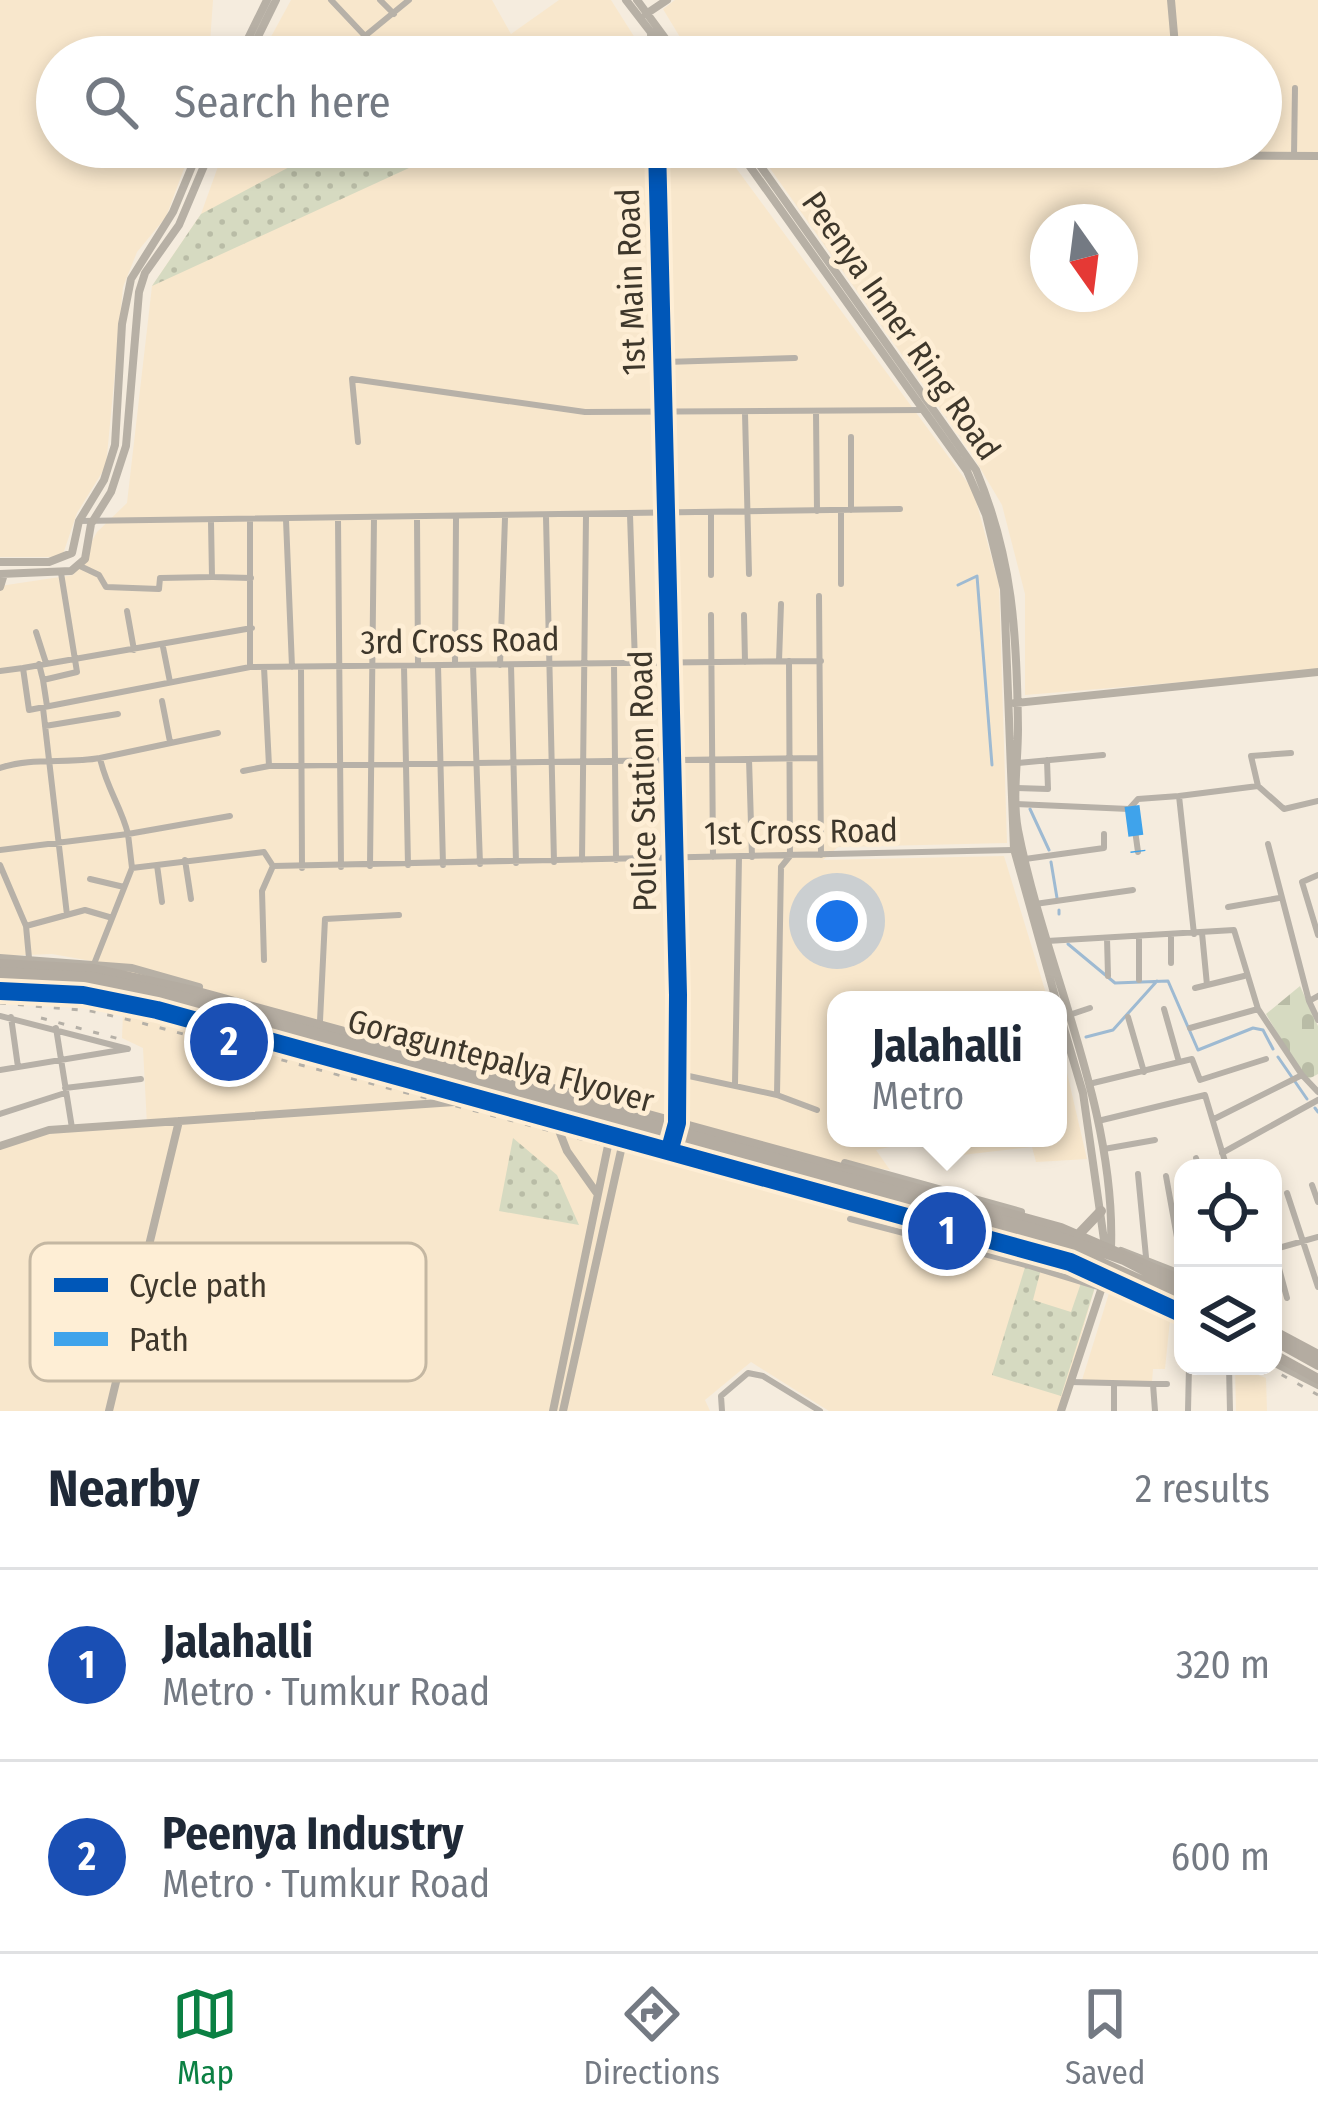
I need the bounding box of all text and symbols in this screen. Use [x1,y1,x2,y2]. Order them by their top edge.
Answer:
search box [36,36,1282,168]
icon: search [78,69,144,135]
text: Search here [174,75,391,129]
street label: Peenya Inner Ring Road [793,184,1009,468]
street label: 1st Main Road [608,188,654,376]
north arrow [1030,204,1138,312]
street label: 3rd Cross Road [360,619,560,663]
street label: Police Station Road [621,650,665,912]
street label: 1st Cross Road [704,810,898,854]
your location [807,891,867,951]
popup [827,991,1067,1147]
pin: 2 [190,997,268,1087]
street label: Goraguntepalya Flyover [344,1001,659,1121]
text: Jalahalli [871,1019,1023,1073]
text: Metro [871,1073,964,1119]
map controls [1174,1159,1282,1375]
button: locate [1174,1159,1282,1267]
pin: 1 [908,1186,986,1276]
legend [30,1243,426,1381]
text: Cycle path [129,1266,267,1306]
button: layers [1174,1267,1282,1375]
text: Path [129,1320,189,1360]
text: Nearby [48,1458,200,1520]
text: 2 results [1135,1466,1270,1512]
text: Jalahalli [162,1615,313,1669]
text: 1 [79,1642,95,1688]
text: 320 m [1176,1642,1270,1688]
text: Metro · Tumkur Road [162,1669,490,1715]
text: Peenya Industry [162,1807,463,1861]
text: 2 [78,1834,96,1880]
text: 600 m [1171,1834,1270,1880]
text: Metro · Tumkur Road [162,1861,490,1907]
tab: Map [172,1981,238,2093]
tab: Directions [583,1981,720,2093]
tab: Saved [1065,1981,1145,2093]

